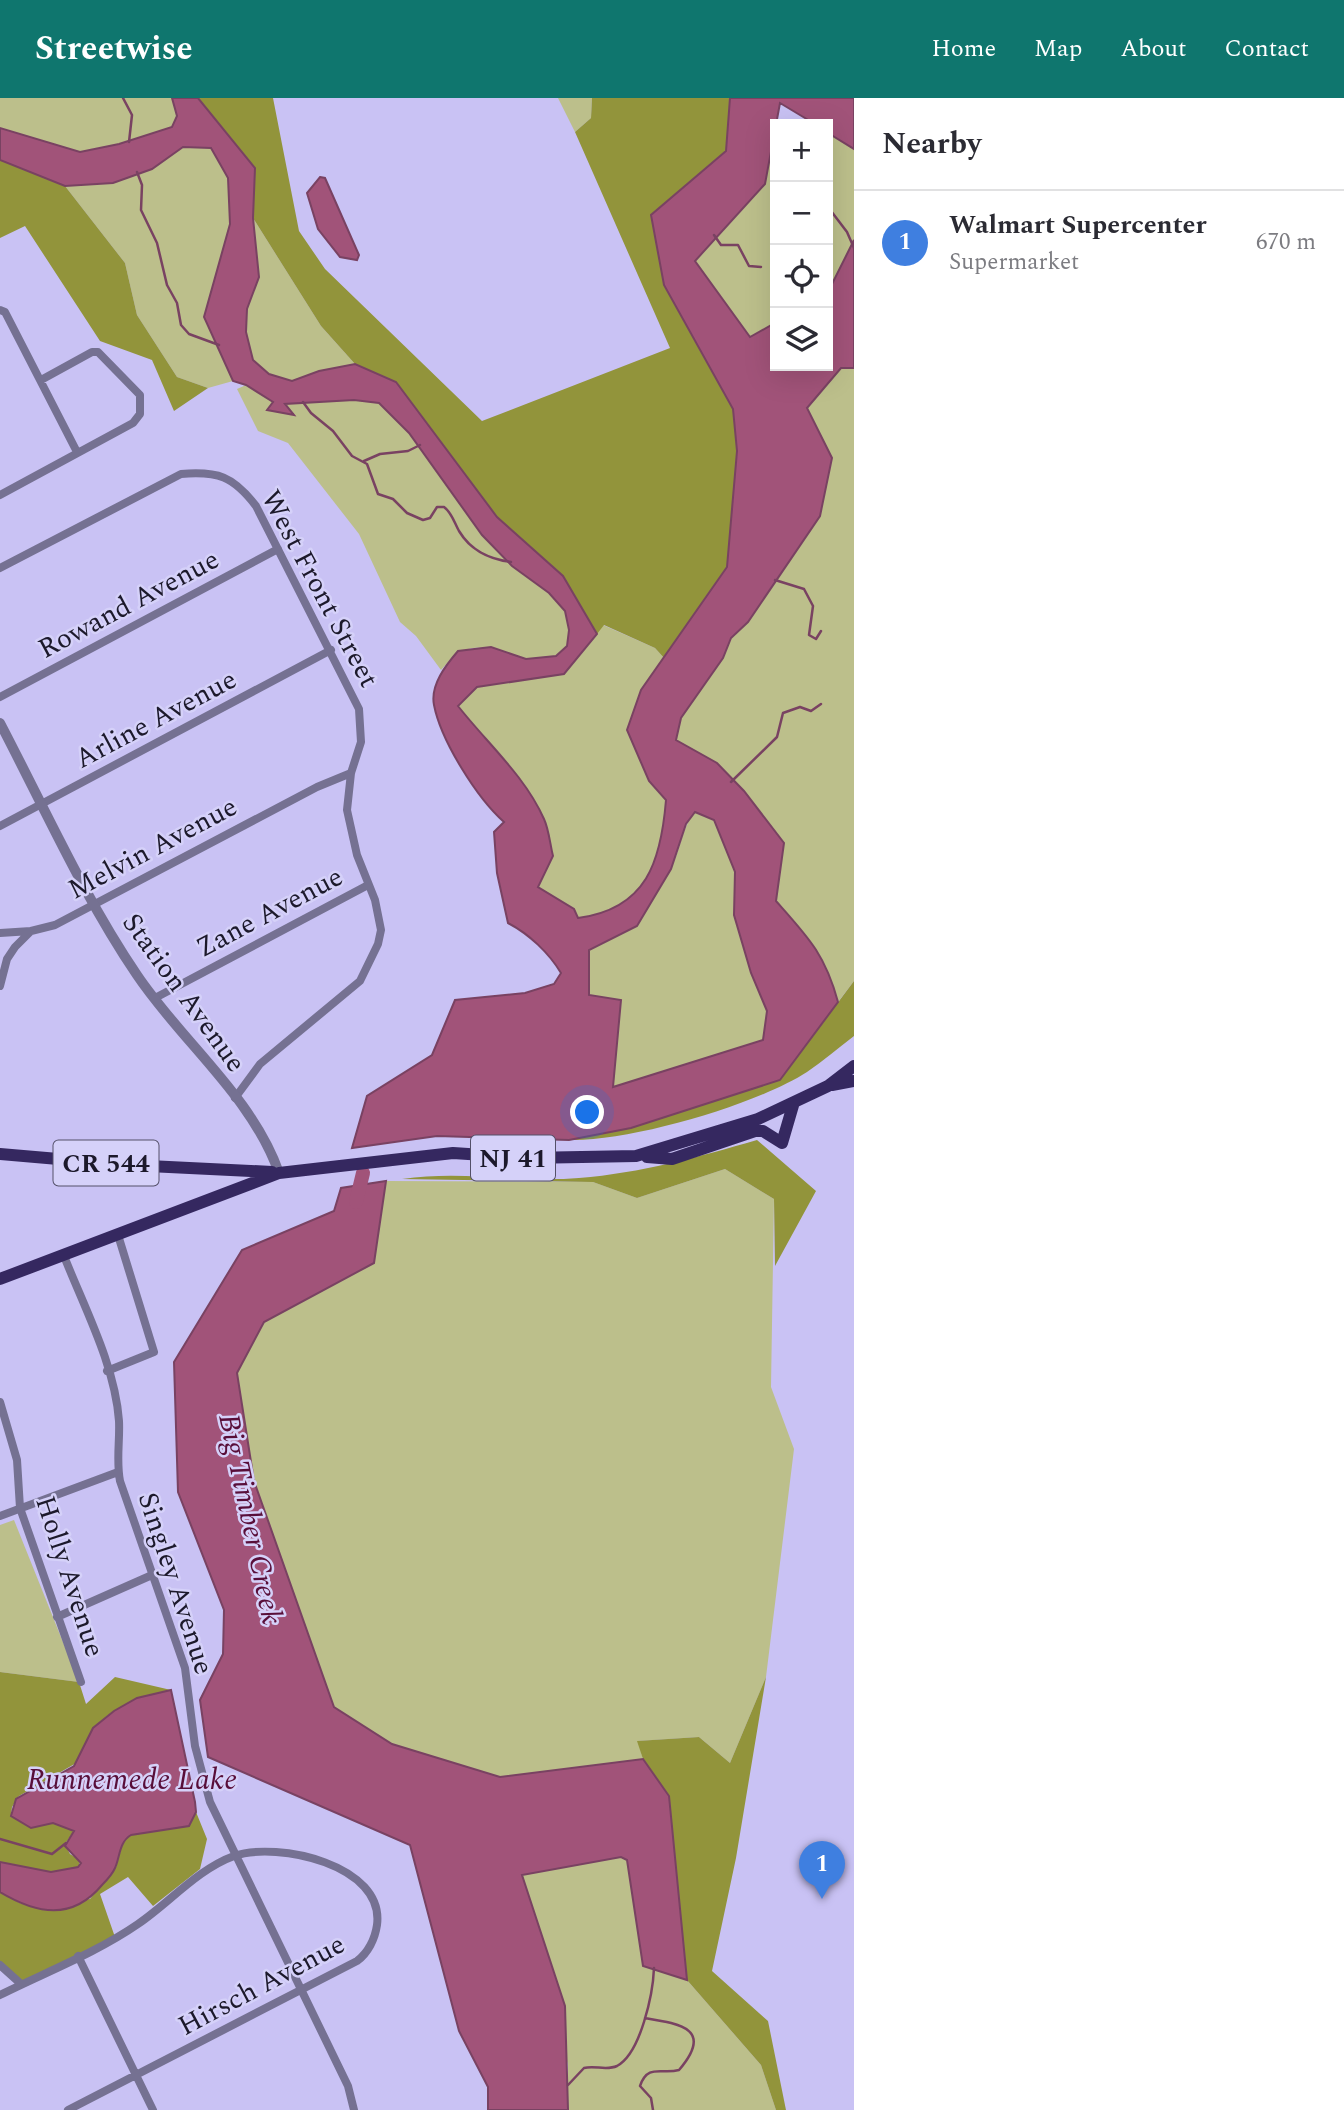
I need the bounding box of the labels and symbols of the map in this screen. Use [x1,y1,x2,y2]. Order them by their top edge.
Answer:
street label: West Front Street [249,482,390,695]
street label: Rowand Avenue [30,538,227,670]
street label: Arline Avenue [67,658,245,780]
street label: Melvin Avenue [60,786,245,911]
street label: Zane Avenue [189,856,351,969]
street label: Station Avenue [111,904,257,1082]
your location [570,1095,604,1129]
road number: NJ 41 [471,1135,555,1180]
road number: CR 544 [54,1140,158,1186]
water label: Big Timber Creek [205,1409,295,1629]
street label: Singley Avenue [126,1487,225,1680]
street label: Holly Avenue [23,1490,116,1663]
water label: Runnemede Lake [27,1757,237,1803]
pin: 1 [799,1841,845,1899]
street label: Hirsch Avenue [170,1923,353,2047]

